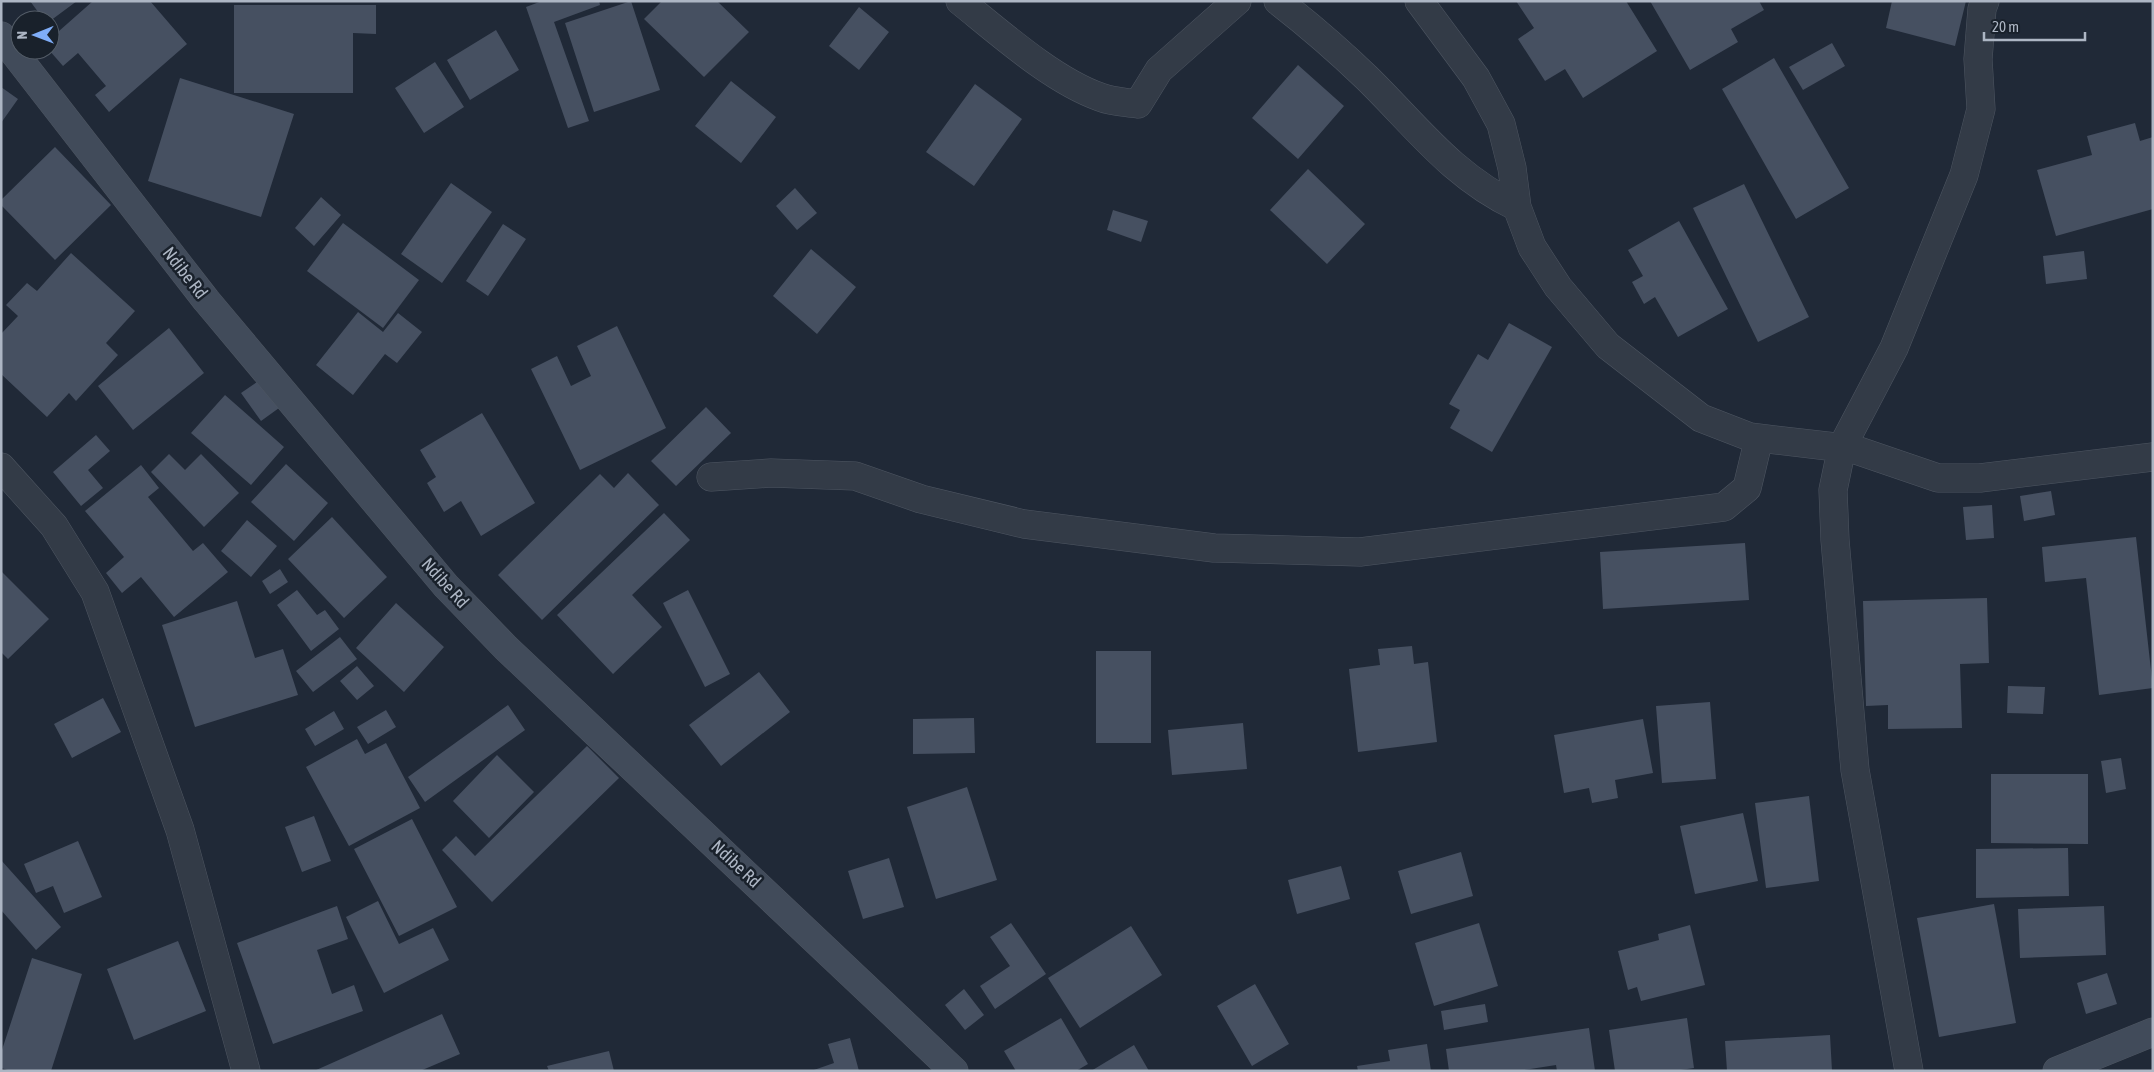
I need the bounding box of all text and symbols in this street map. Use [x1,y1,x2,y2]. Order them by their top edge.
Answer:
north arrow [10,10,60,60]
scale bar [1984,10,2085,42]
text: 20 m [1992,18,2019,35]
text: N [14,31,30,39]
street label: Ndibe Rd [159,243,212,303]
street label: Ndibe Rd [417,553,473,612]
street label: Ndibe Rd [707,835,765,892]

